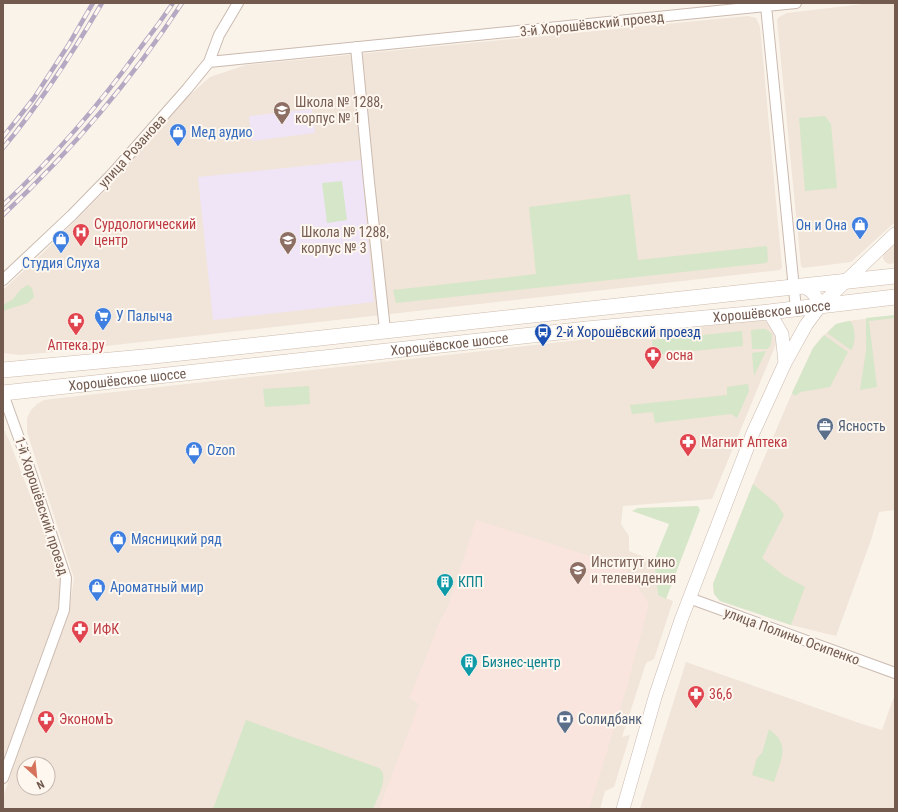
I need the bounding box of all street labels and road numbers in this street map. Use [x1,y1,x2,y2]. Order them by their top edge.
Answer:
street label: 3-й Хорошёвский проезд [519,8,665,40]
street label: улица Розанова [95,111,169,191]
street label: Хорошёвское шоссе [712,297,832,325]
street label: Хорошёвское шоссе [390,330,509,358]
street label: Хорошёвское шоссе [68,365,187,394]
street label: 1-й Хорошёвский проезд [12,435,72,578]
street label: улица Полины Осипенко [722,604,862,668]

